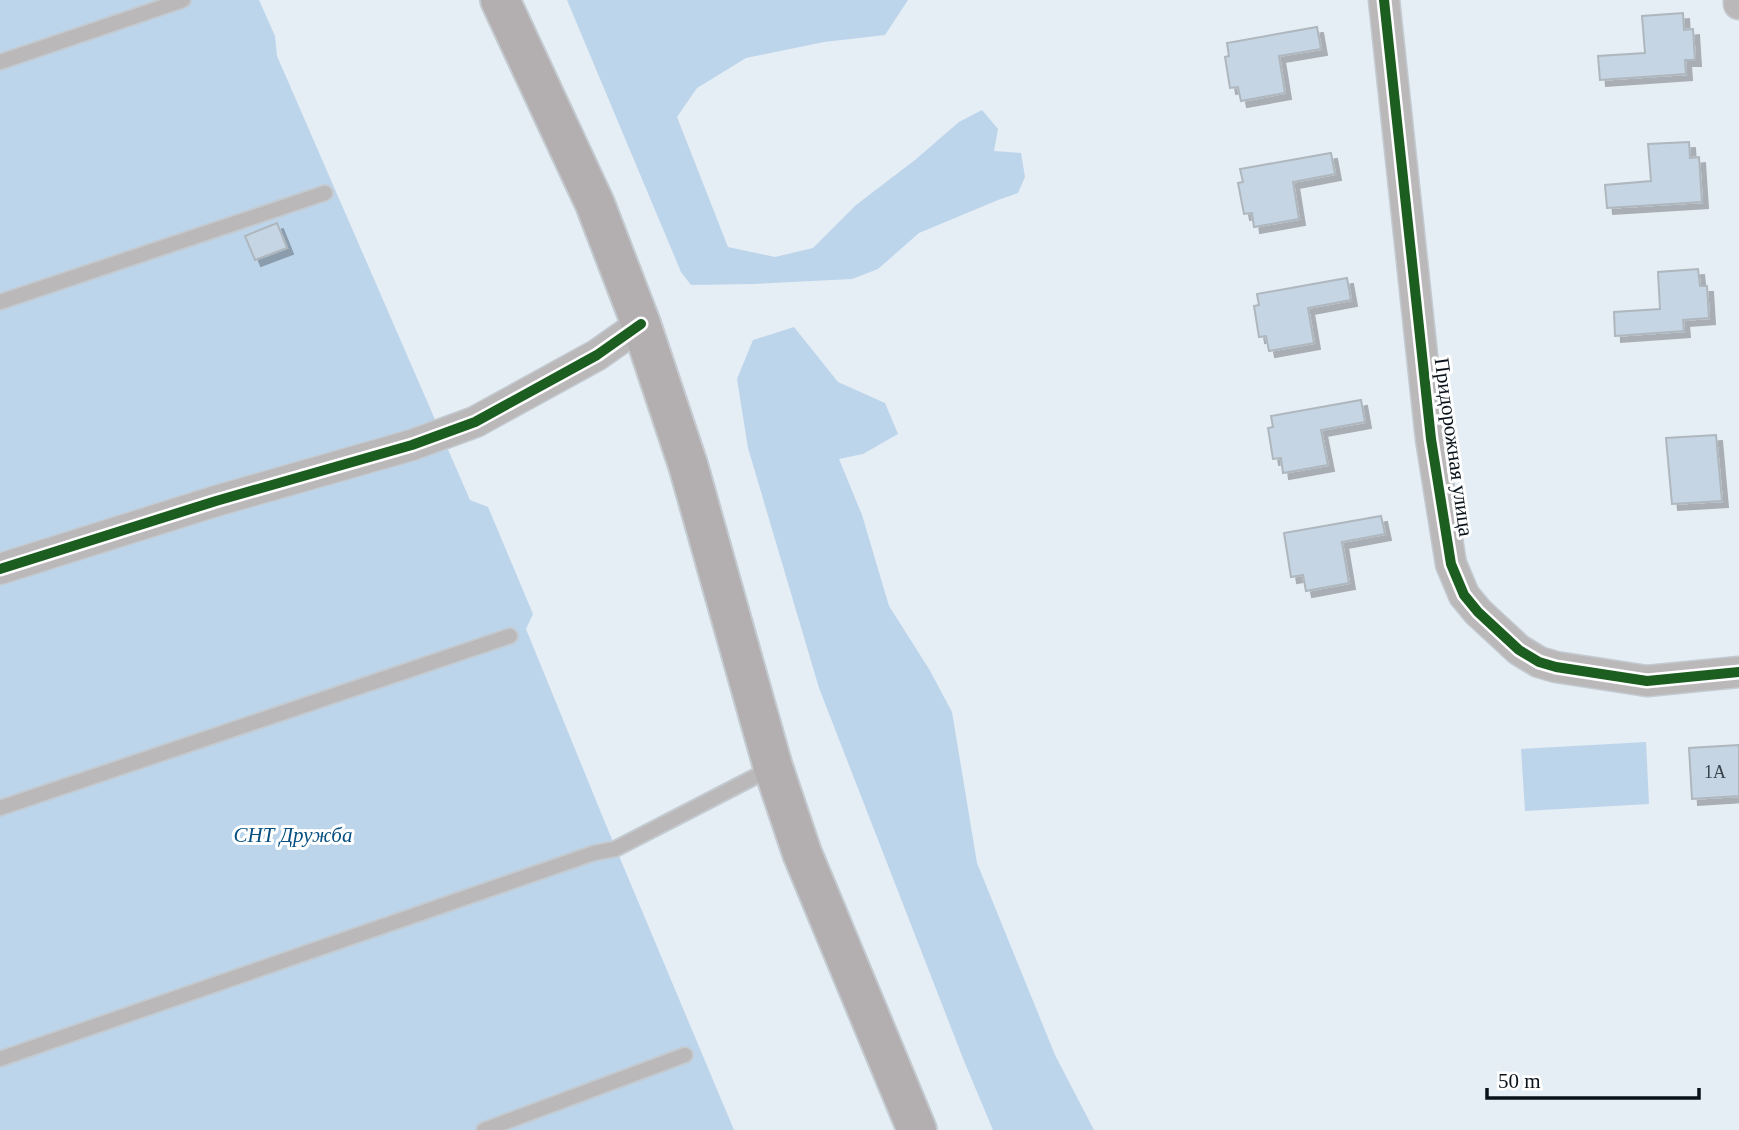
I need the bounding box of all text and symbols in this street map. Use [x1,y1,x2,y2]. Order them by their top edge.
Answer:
street label: Придорожная улица [1430,356,1479,539]
house number: 1А [1704,762,1726,782]
park label: СНТ Дружба [234,823,352,847]
scale bar [1487,1056,1699,1100]
text: 50 m [1498,1069,1541,1093]

